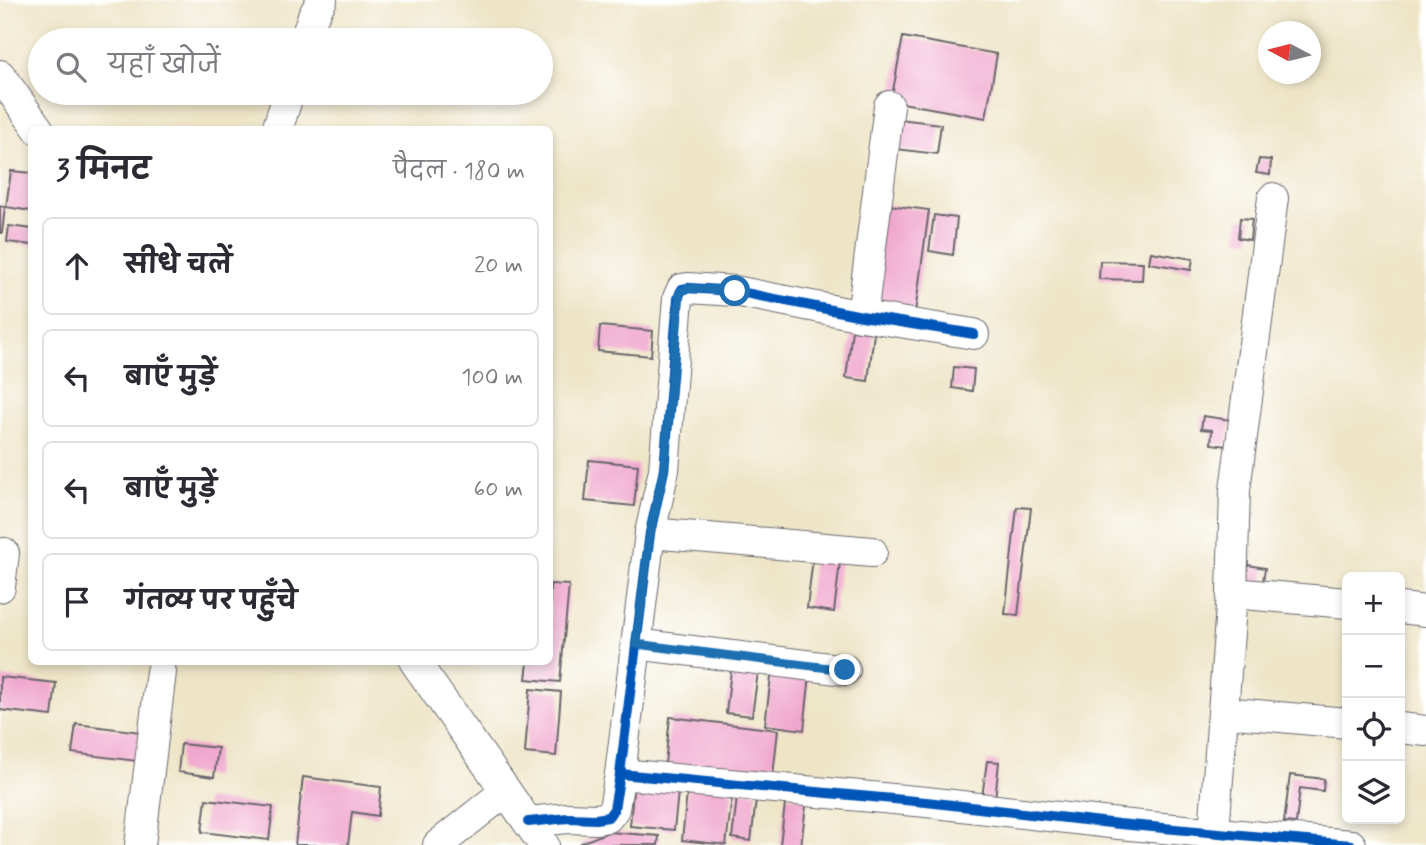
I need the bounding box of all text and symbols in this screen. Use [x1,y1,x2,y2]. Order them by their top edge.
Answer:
north arrow [1258,21,1321,84]
search box [28,28,553,105]
icon: search [52,48,90,86]
text: यहाँ खोजें [108,49,220,83]
text: 3 मिनट [56,151,150,190]
text: पैदल · 180 m [393,157,525,187]
icon: ahead [58,247,96,285]
text: सीधे चलें [125,249,232,283]
text: 20 m [474,251,523,281]
route start [719,275,750,306]
icon: left [58,359,96,397]
text: बाएँ मुड़ें [125,361,217,395]
text: 100 m [461,363,523,393]
icon: left [58,471,96,509]
text: बाएँ मुड़ें [125,473,217,507]
text: 60 m [474,475,523,505]
map controls [1342,572,1405,824]
button: + [1342,572,1405,635]
icon: arrive [58,583,96,621]
text: गंतव्य पर पहुँचे [125,585,297,619]
button: − [1342,635,1405,698]
route end [829,654,860,685]
button: locate [1342,698,1405,761]
button: layers [1342,761,1405,824]

